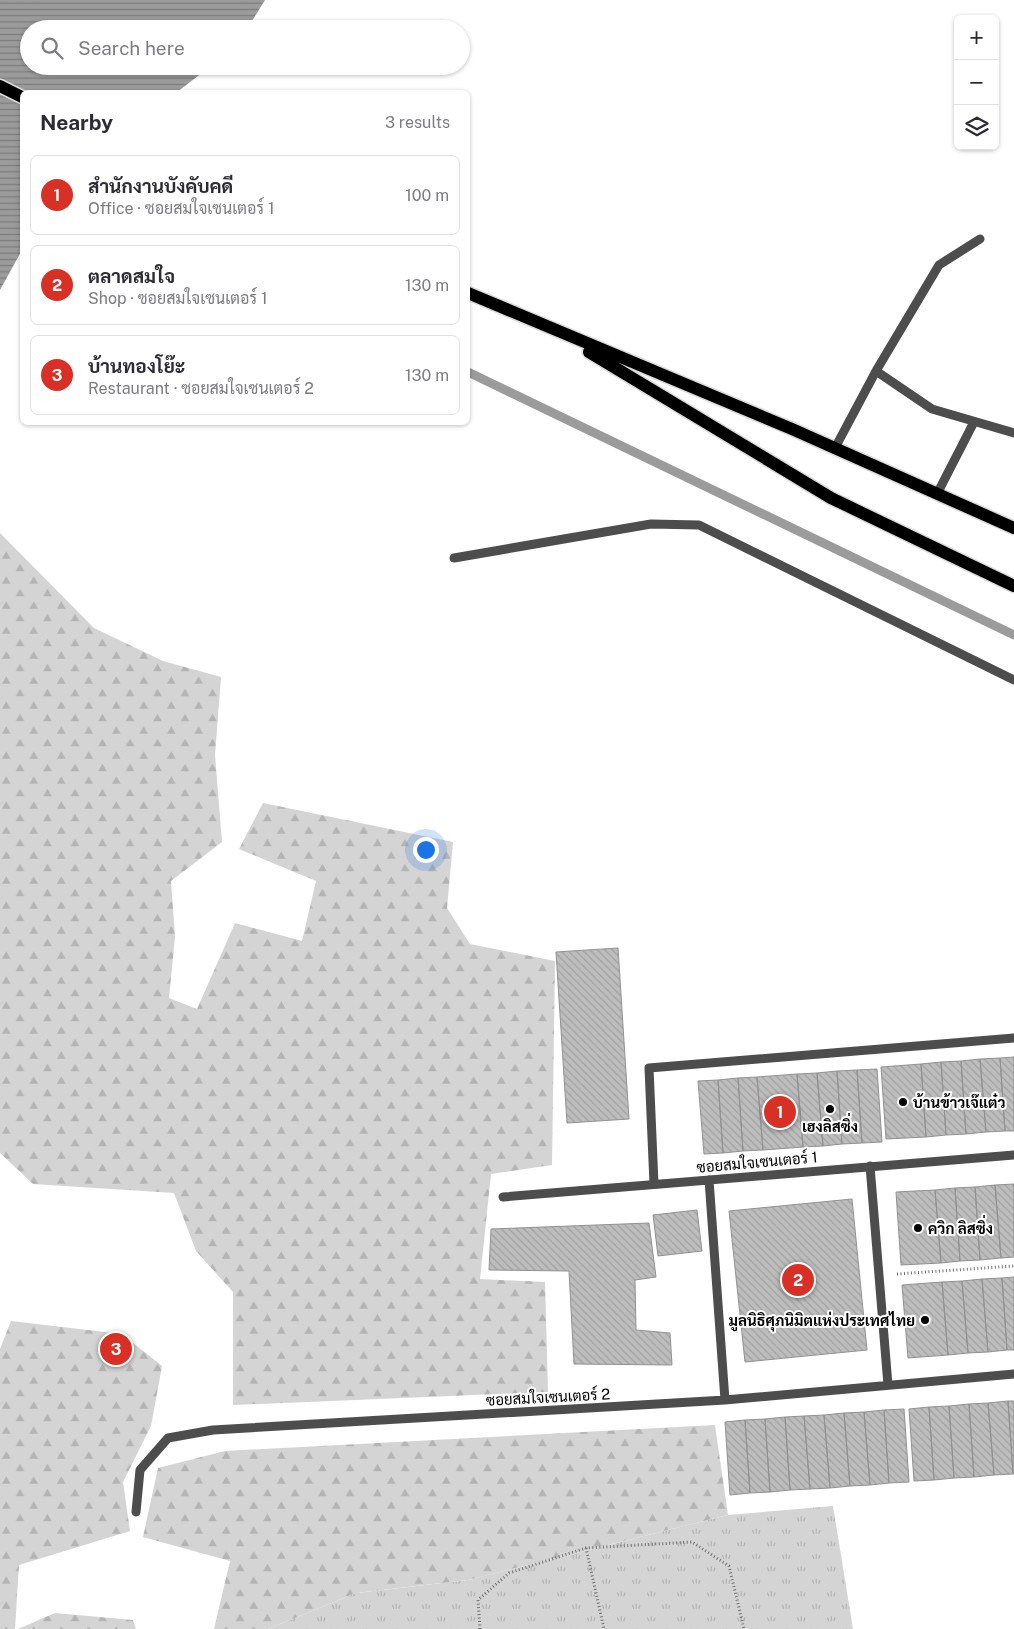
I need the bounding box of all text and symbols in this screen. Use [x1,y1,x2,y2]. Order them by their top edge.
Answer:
map controls [954,15,999,150]
button: + [954,15,999,60]
search box [20,20,470,75]
icon: search [38,34,66,62]
text: Search here [78,37,185,59]
button: − [954,60,999,105]
button: layers [954,105,999,150]
text: Nearby [40,110,113,135]
text: 3 results [385,113,450,132]
text: สำนักงานบังคับคดี [88,175,233,197]
text: 1 [54,186,60,205]
text: 100 m [405,186,449,205]
text: Office · ซอยสมใจเซนเตอร์ 1 [88,199,275,218]
text: ตลาดสมใจ [88,265,175,287]
text: 2 [52,276,62,295]
text: 130 m [405,276,449,295]
text: Shop · ซอยสมใจเซนเตอร์ 1 [88,289,267,308]
text: บ้านทองโย๊ะ [88,355,185,377]
text: 3 [52,366,62,385]
text: 130 m [405,366,449,385]
text: Restaurant · ซอยสมใจเซนเตอร์ 2 [88,379,314,398]
your location [413,837,439,863]
pin: 1 [764,1093,796,1131]
place label: บ้านข้าวเจ๊แต๋ว [913,1093,1005,1111]
marker: บ้านข้าวเจ๊แต๋ว [897,1096,909,1108]
marker: เฮงลิสซิ่ง [824,1103,836,1115]
place label: เฮงลิสซิ่ง [802,1112,858,1135]
street label: ซอยสมใจเซนเตอร์ 1 [696,1147,818,1176]
place label: ควิก ลิสซิ่ง [928,1214,993,1237]
marker: ควิก ลิสซิ่ง [912,1222,924,1234]
pin: 2 [782,1261,814,1299]
place label: มูลนิธิศุภนิมิตแห่งประเทศไทย [729,1311,915,1332]
marker: มูลนิธิศุภนิมิตแห่งประเทศไทย [919,1314,931,1326]
pin: 3 [100,1330,132,1368]
street label: ซอยสมใจเซนเตอร์ 2 [485,1384,611,1409]

